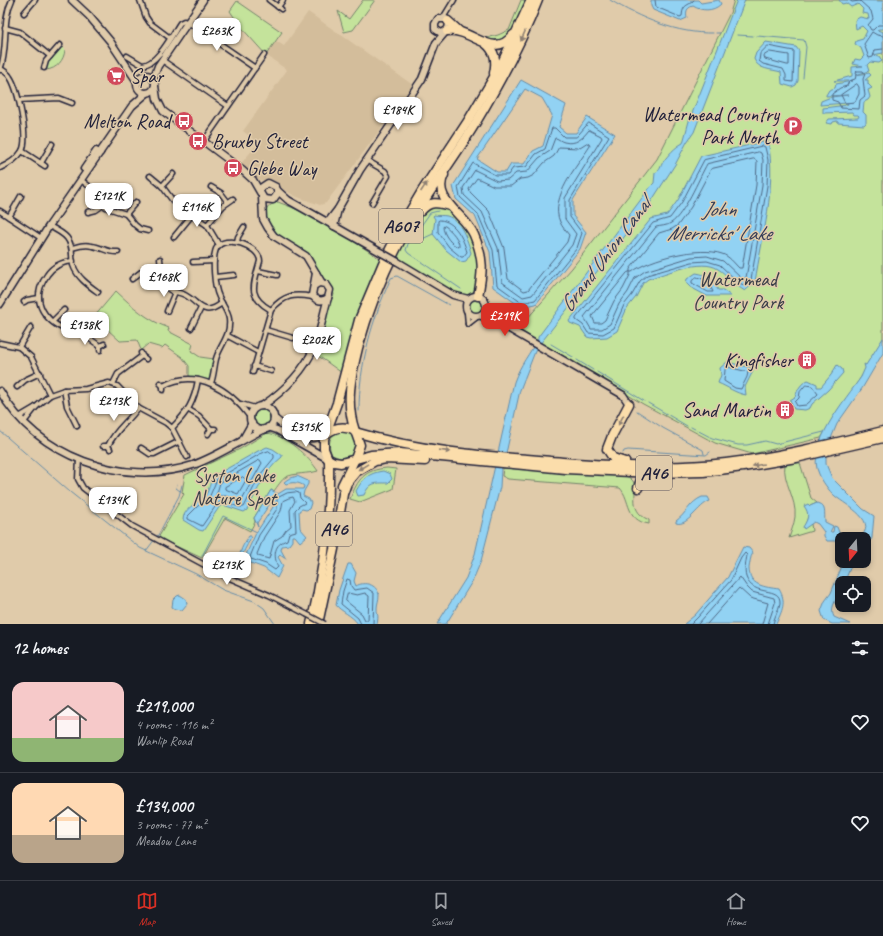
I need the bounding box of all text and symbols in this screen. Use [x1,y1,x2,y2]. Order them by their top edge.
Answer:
pin: £263K [189,18,245,52]
text: £263K [202,23,232,39]
one-way arrow [520,30,526,42]
place label: Spar [130,64,165,89]
supermarket icon: Spar [105,65,127,87]
pin: £184K [370,97,426,131]
text: £184K [383,102,413,118]
place label: Watermead Country Park North [643,102,780,150]
place label: Melton Road [84,109,173,134]
bus stop icon: Melton Road [173,110,195,132]
parking icon: Watermead Country Park North [782,115,804,137]
place label: Bruxby Street [212,129,310,154]
bus stop icon: Bruxby Street [187,130,209,152]
place label: Glebe Way [247,156,318,181]
bus stop icon: Glebe Way [222,157,244,179]
one-way arrow [420,182,428,193]
pin: £121K [81,183,137,217]
water label: Grand Union Canal [554,187,661,317]
text: £121K [94,188,124,204]
pin: £116K [169,194,225,228]
water label: John Merricks' Lake [667,196,774,246]
text: £116K [182,199,212,215]
road number: A607 [379,209,423,243]
pin: £168K [136,264,192,298]
park label: Watermead Country Park [693,267,785,315]
text: £168K [149,269,179,285]
pin: £219K [477,303,533,337]
text: £219K [490,308,520,324]
pin: £138K [57,312,113,346]
text: £138K [70,317,100,333]
pin: £202K [289,327,345,361]
text: £202K [302,332,332,348]
place label: Kingfisher [724,348,795,373]
building icon: Kingfisher [796,349,818,371]
pin: £213K [86,388,142,422]
text: £213K [99,393,129,409]
place label: Sand Martin [682,398,772,423]
building icon: Sand Martin [774,399,796,421]
pin: £315K [278,414,334,448]
one-way arrow [618,414,624,426]
text: £315K [291,419,321,435]
one-way arrow [439,448,451,454]
road number: A46 [636,456,672,490]
one-way arrow [752,462,764,468]
park label: Syston Lake Nature Spot [192,463,278,511]
one-way arrow [357,464,369,471]
pin: £134K [85,487,141,521]
text: £134K [98,492,128,508]
road number: A46 [316,512,352,546]
north arrow [835,532,871,568]
map controls [835,532,871,612]
pin: £213K [199,552,255,586]
text: £213K [212,557,242,573]
button: locate [835,576,871,612]
icon: filters [849,637,871,659]
text: 12 homes [12,638,68,659]
text: £219,000 [136,696,193,717]
icon: home [44,698,92,746]
icon: heart [849,711,871,733]
text: 4 rooms · 116 m² [136,717,212,733]
text: Wanlip Road [136,733,192,749]
text: £134,000 [136,796,193,817]
icon: home [44,799,92,847]
icon: heart [849,812,871,834]
text: 3 rooms · 77 m² [136,817,206,833]
text: Meadow Lane [136,833,196,849]
tab: Map [136,890,158,928]
tab: Saved [430,890,452,928]
tab: Home [725,890,747,928]

